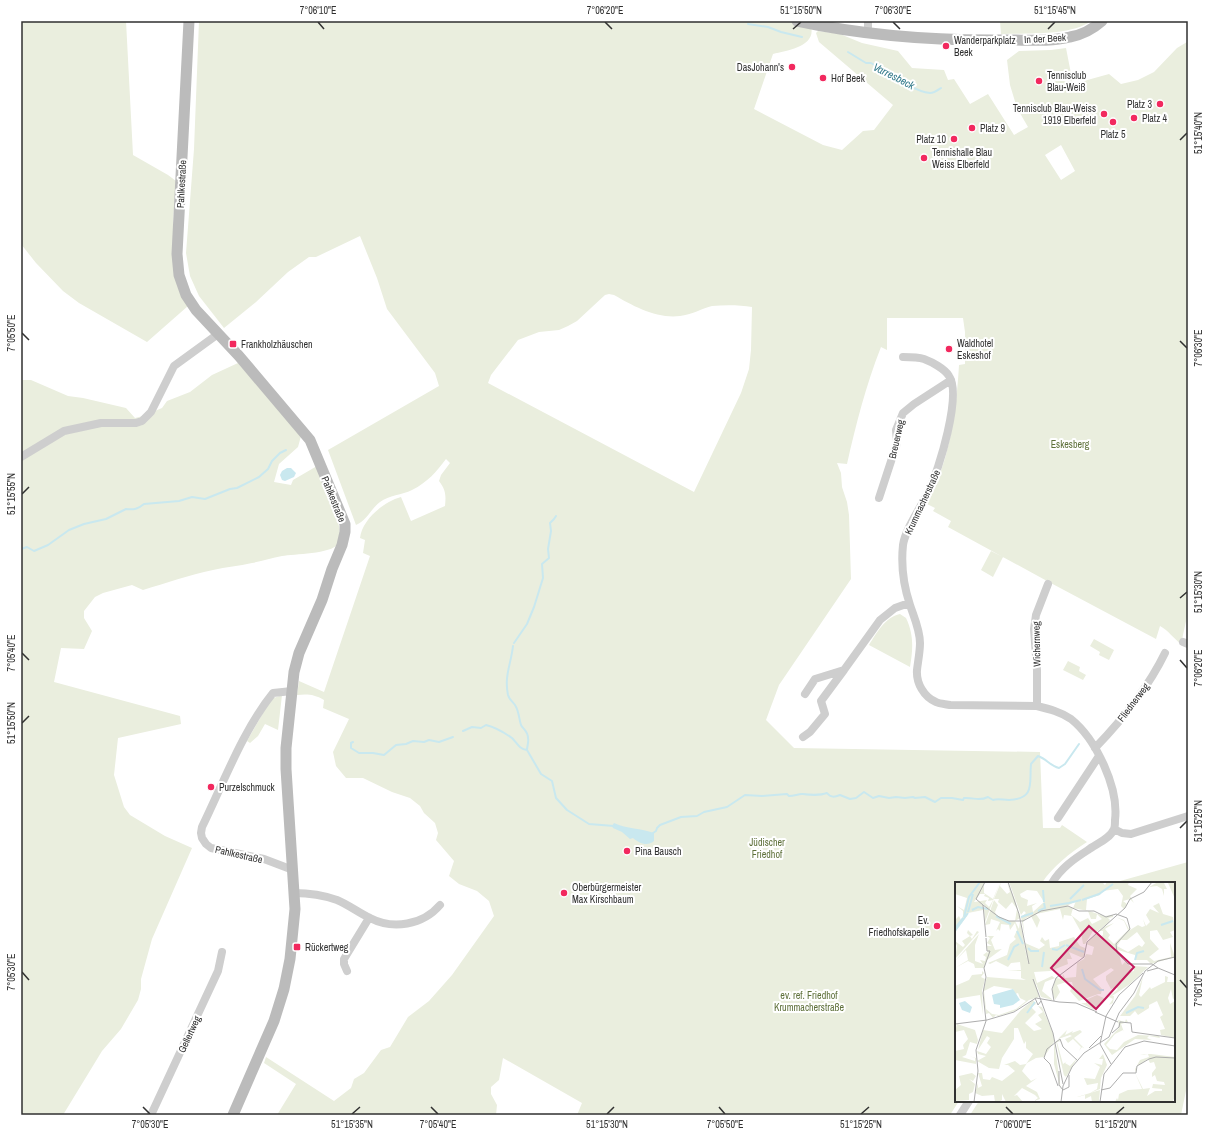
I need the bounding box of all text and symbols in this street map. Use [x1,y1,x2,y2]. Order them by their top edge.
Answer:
text: 7°06'10"E [300,4,336,17]
text: 7°06'20"E [587,4,623,17]
text: 51°15'50"N [780,4,822,17]
text: 7°06'30"E [875,4,911,17]
text: 51°15'45"N [1034,4,1076,17]
street label: In der Beek [1024,31,1067,46]
place label: Wanderparkplatz Beek [954,34,1016,59]
marker: Wanderparkplatz Beek [941,41,951,51]
water label: Varresbeck [871,60,918,93]
place label: DasJohann's [737,61,784,74]
marker: DasJohann's [787,62,797,72]
place label: Tennisclub Blau-Weiß [1047,69,1087,94]
place label: Hof Beek [831,72,866,85]
marker: Hof Beek [818,73,828,83]
marker: Tennisclub Blau-Weiß [1034,76,1044,86]
place label: Platz 3 [1127,98,1152,111]
marker: Platz 3 [1155,99,1165,109]
place label: Tennisclub Blau-Weiss 1919 Elberfeld [1013,102,1096,127]
marker: Tennisclub Blau-Weiss 1919 Elberfeld [1099,109,1109,119]
place label: Platz 4 [1142,112,1168,125]
text: 51°15'40"N [1192,112,1205,154]
marker: Platz 4 [1129,113,1139,123]
marker: Platz 5 [1108,117,1118,127]
place label: Platz 9 [980,122,1006,135]
marker: Platz 9 [967,123,977,133]
place label: Platz 5 [1100,128,1126,141]
place label: Platz 10 [916,133,946,146]
marker: Platz 10 [949,134,959,144]
place label: Tennishalle Blau Weiss Elberfeld [932,146,992,171]
marker: Tennishalle Blau Weiss Elberfeld [919,153,929,163]
street label: Pahlkestraße [174,159,189,208]
text: 7°05'50"E [5,315,18,351]
text: 7°06'30"E [1192,330,1205,366]
place label: Waldhotel Eskeshof [957,337,993,362]
place label: Frankholzhäuschen [241,338,313,351]
marker: Frankholzhäuschen [228,339,238,349]
marker: Waldhotel Eskeshof [944,344,954,354]
street label: Breuerweg [886,418,907,460]
park label: Eskesberg [1051,438,1090,451]
street label: Krummacherstraße [902,467,943,537]
text: 51°15'55"N [5,473,18,515]
street label: Pahlkestraße [318,474,349,524]
text: 51°15'30"N [1192,571,1205,613]
street label: Wichernweg [1030,621,1043,667]
text: 7°05'40"E [5,635,18,671]
text: 7°06'20"E [1192,650,1205,686]
street label: Fliednerweg [1115,680,1152,724]
text: 51°15'50"N [5,702,18,744]
place label: Purzelschmuck [219,781,275,794]
marker: Purzelschmuck [206,782,216,792]
text: 51°15'25"N [1192,800,1205,842]
park label: Jüdischer Friedhof [749,836,785,861]
street label: Pahlkestraße [214,843,264,866]
place label: Pina Bausch [635,845,682,858]
marker: Pina Bausch [622,846,632,856]
place label: Oberbürgermeister Max Kirschbaum [572,881,642,906]
inset map [955,882,1175,1102]
marker: Oberbürgermeister Max Kirschbaum [559,888,569,898]
place label: Ev. Friedhofskapelle [868,914,929,939]
marker: Ev. Friedhofskapelle [932,921,942,931]
place label: Rückertweg [305,941,349,954]
marker: Rückertweg [292,942,302,952]
text: 7°05'30"E [5,954,18,990]
text: 7°06'10"E [1192,970,1205,1006]
park label: ev. ref. Friedhof Krummacherstraße [774,989,845,1014]
street label: Gellertweg [175,1013,204,1055]
text: 7°05'30"E [132,1118,168,1131]
text: 51°15'35"N [331,1118,373,1131]
text: 7°05'40"E [420,1118,456,1131]
text: 51°15'30"N [586,1118,628,1131]
text: 7°05'50"E [707,1118,743,1131]
text: 51°15'25"N [840,1118,882,1131]
text: 7°06'00"E [995,1118,1031,1131]
text: 51°15'20"N [1095,1118,1137,1131]

